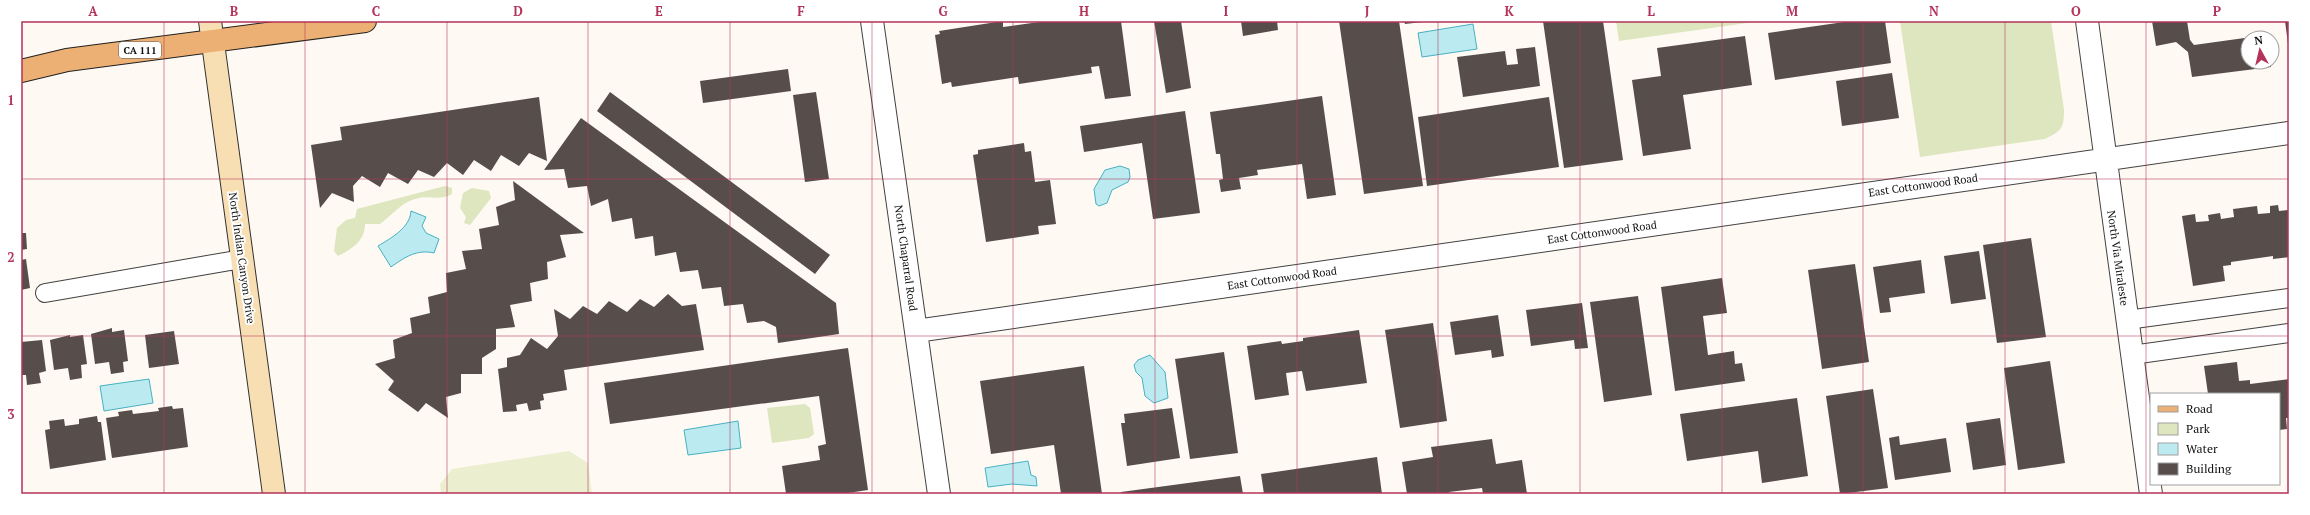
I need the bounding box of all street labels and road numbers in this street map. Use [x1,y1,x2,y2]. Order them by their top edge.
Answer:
road number: CA 111 [119,42,161,58]
street label: East Cottonwood Road [1867,170,1979,200]
street label: North Indian Canyon Drive [226,192,258,325]
street label: North Chaparral Road [892,204,920,312]
street label: North Via Miraleste [2104,209,2132,307]
street label: East Cottonwood Road [1546,217,1658,247]
street label: East Cottonwood Road [1226,263,1338,293]

